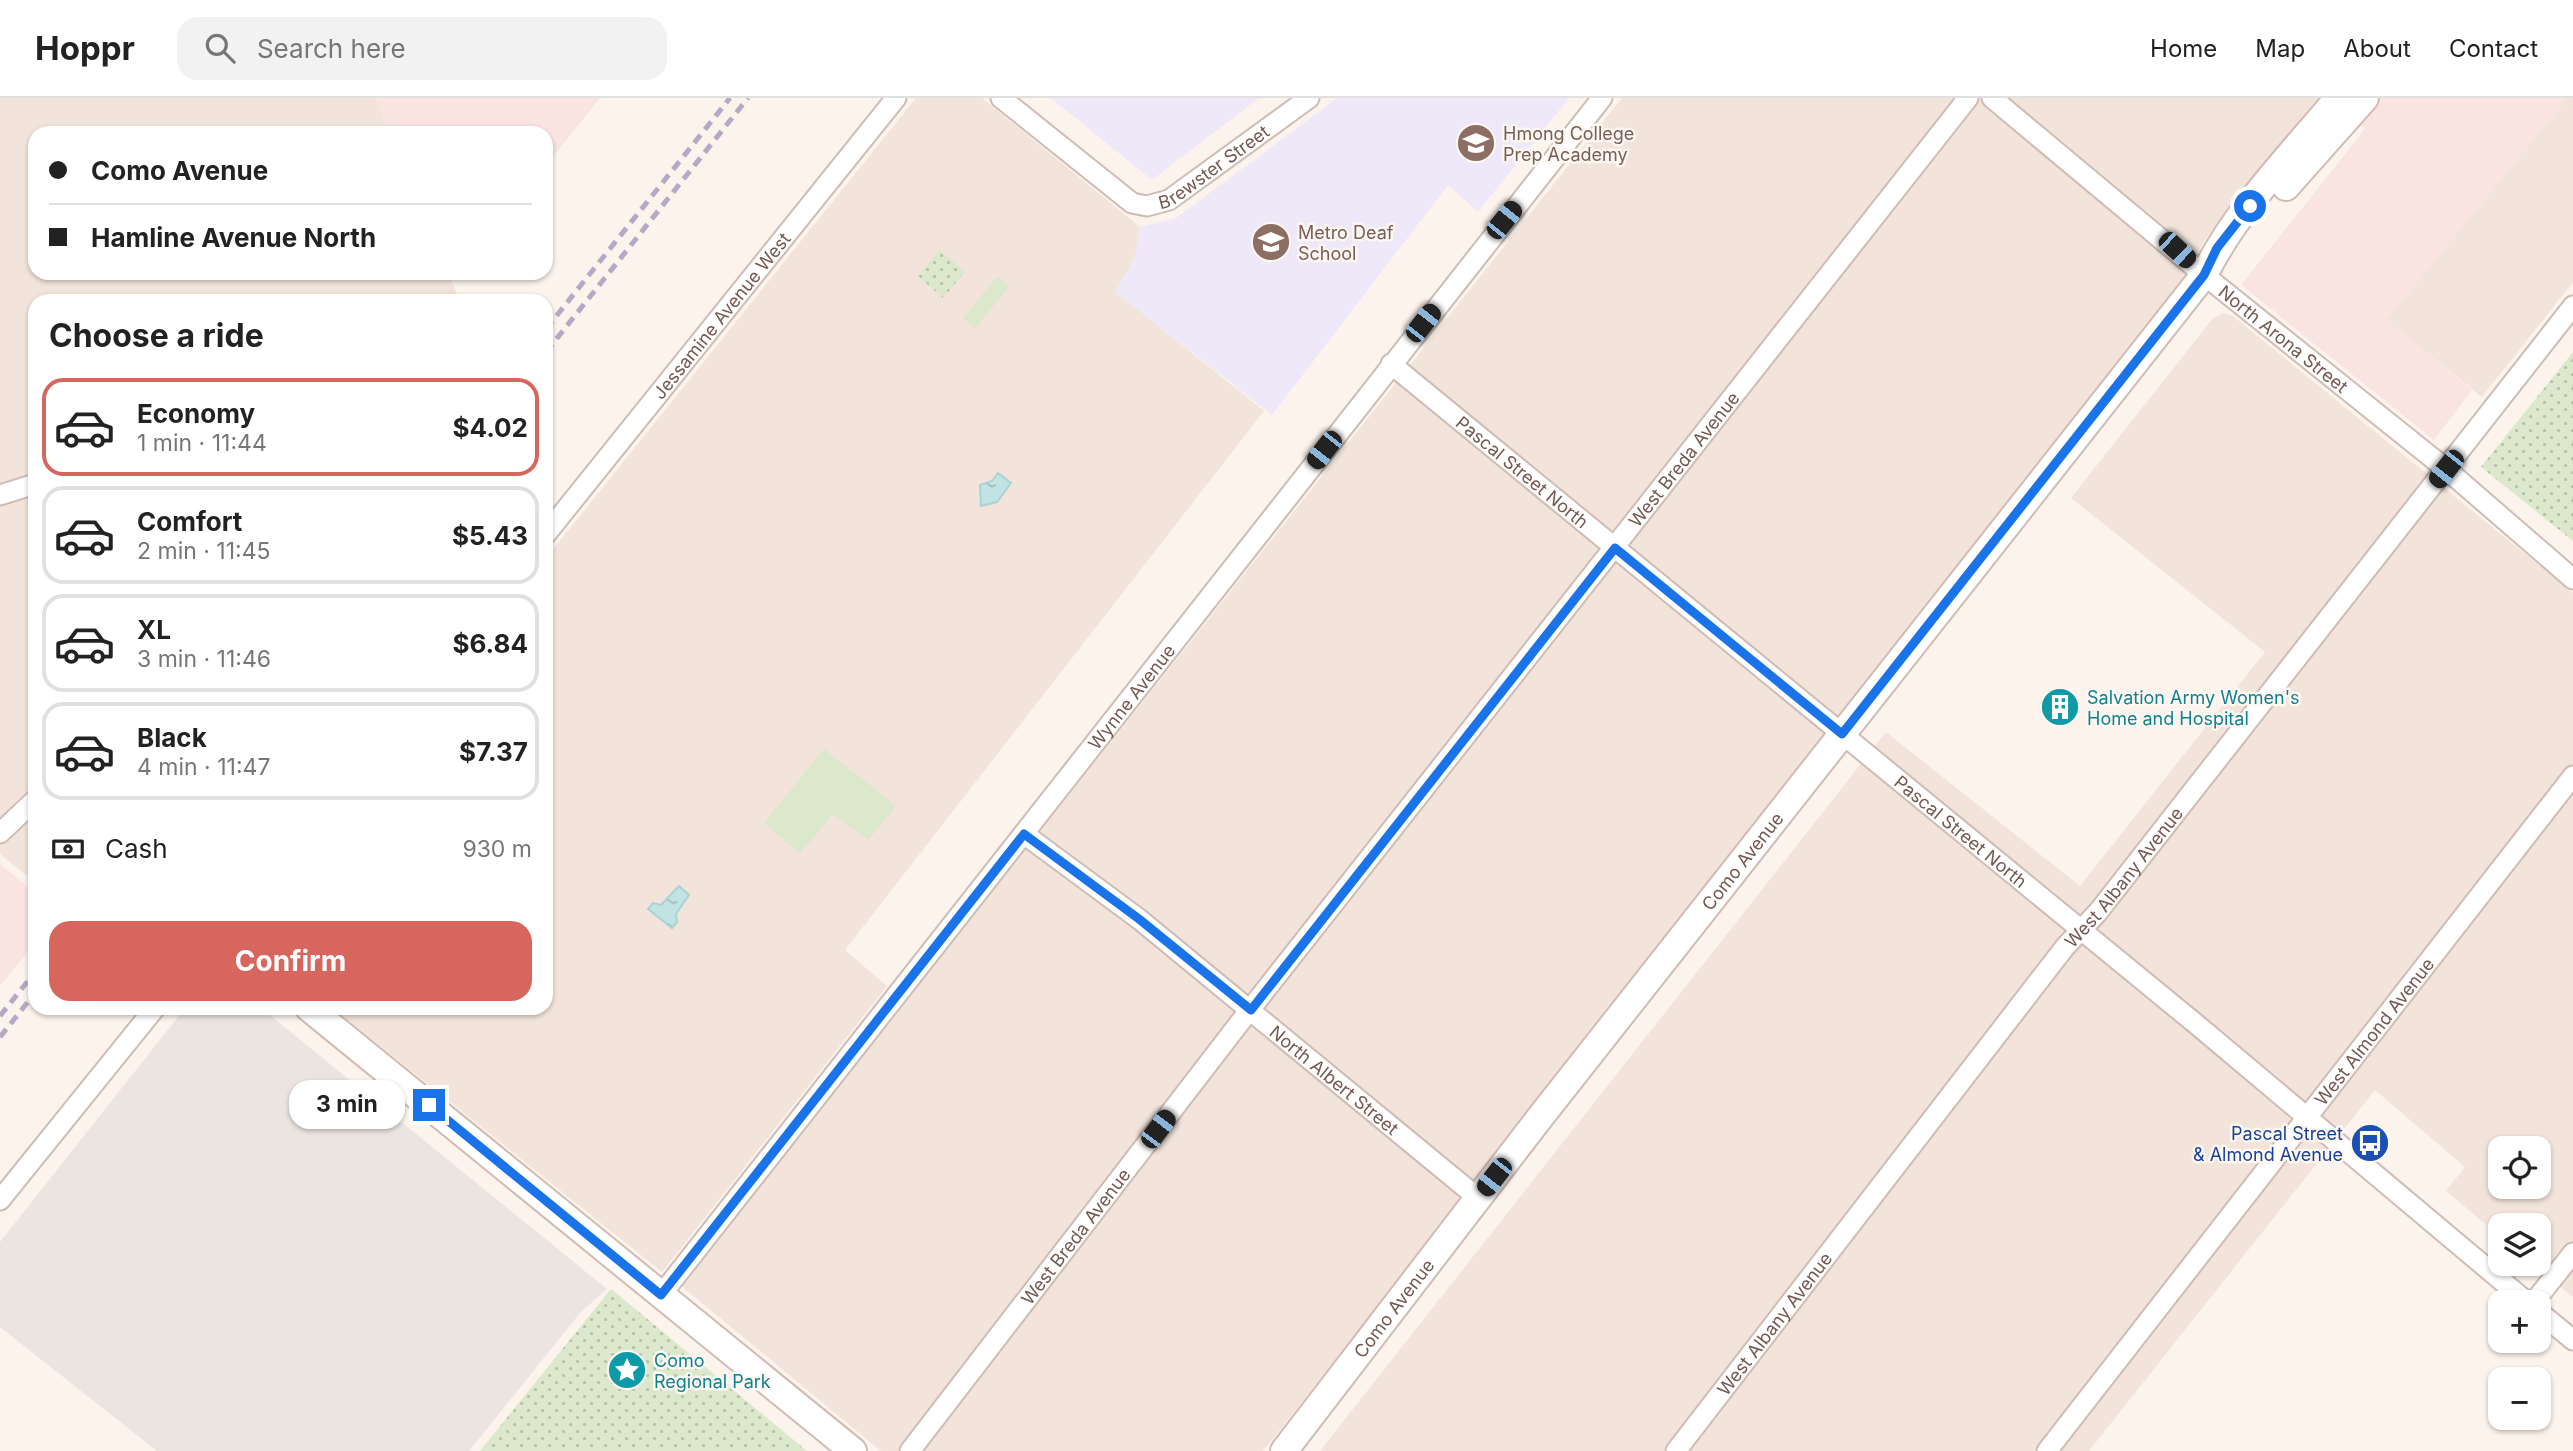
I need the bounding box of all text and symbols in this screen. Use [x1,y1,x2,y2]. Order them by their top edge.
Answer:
search box [177,17,667,80]
text: Hoppr [35,28,135,68]
icon: search [201,29,239,67]
text: Search here [257,33,406,64]
text: Home [2150,34,2217,63]
text: Map [2255,34,2305,63]
text: About [2343,34,2411,63]
text: Contact [2449,34,2538,63]
street label: Brewster Street [1156,120,1273,213]
school or university icon: Hmong College Prep Academy [1455,122,1497,164]
place label: Hmong College Prep Academy [1503,123,1634,165]
text: Como Avenue [91,155,268,186]
route start [2234,190,2266,222]
car [1483,197,1526,243]
school or university icon: Metro Deaf School [1250,221,1292,263]
text: Hamline Avenue North [91,222,376,253]
place label: Metro Deaf School [1298,222,1394,264]
street label: Jessamine Avenue West [648,228,794,403]
car [2155,228,2200,272]
street label: North Arona Street [2215,281,2352,397]
car [1402,300,1445,346]
text: Choose a ride [49,316,264,355]
street label: West Breda Avenue [1624,387,1743,531]
icon: car [53,396,116,459]
text: Economy [137,398,255,429]
street label: Pascal Street North [1452,411,1593,532]
text: $4.02 [452,412,528,443]
car [1303,427,1346,473]
text: 1 min · 11:44 [137,429,267,457]
car [2425,446,2468,492]
icon: car [53,504,116,567]
text: Comfort [137,506,242,537]
text: $5.43 [452,520,528,551]
text: 2 min · 11:45 [137,537,271,565]
icon: car [53,612,116,675]
text: XL [137,614,171,645]
text: $6.84 [452,628,528,659]
street label: Wynne Avenue [1084,640,1179,754]
text: 3 min · 11:46 [137,645,271,673]
building icon: Salvation Army Women's Home and Hospital [2039,686,2081,728]
place label: Salvation Army Women's Home and Hospital [2087,687,2300,729]
icon: car [53,720,116,783]
text: Black [137,722,207,753]
text: $7.37 [459,736,528,767]
text: 4 min · 11:47 [137,753,270,781]
street label: Pascal Street North [1890,771,2031,892]
street label: West Albany Avenue [2060,803,2187,951]
street label: Como Avenue [1697,808,1787,914]
icon: cash [49,830,87,868]
text: Cash [105,833,168,864]
text: 930 m [462,835,532,863]
button: Confirm [49,921,532,1001]
street label: West Almond Avenue [2310,953,2438,1109]
street label: North Albert Street [1266,1021,1403,1139]
callout: 3 min [289,1080,404,1130]
route end [413,1089,445,1121]
text: 3 min [316,1090,378,1118]
car [1137,1106,1180,1152]
bus stop icon: Pascal Street & Almond Avenue [2349,1122,2391,1164]
place label: Pascal Street & Almond Avenue [2193,1123,2343,1165]
map controls [2488,1136,2551,1430]
button: locate [2488,1136,2551,1199]
car [1473,1154,1516,1200]
street label: West Breda Avenue [1016,1164,1134,1308]
button: layers [2488,1213,2551,1276]
street label: West Albany Avenue [1713,1248,1836,1399]
street label: Como Avenue [1349,1255,1438,1362]
button: + [2488,1290,2551,1353]
place icon: Como Regional Park [606,1349,648,1391]
place label: Como Regional Park [654,1350,771,1392]
button: − [2488,1367,2551,1430]

